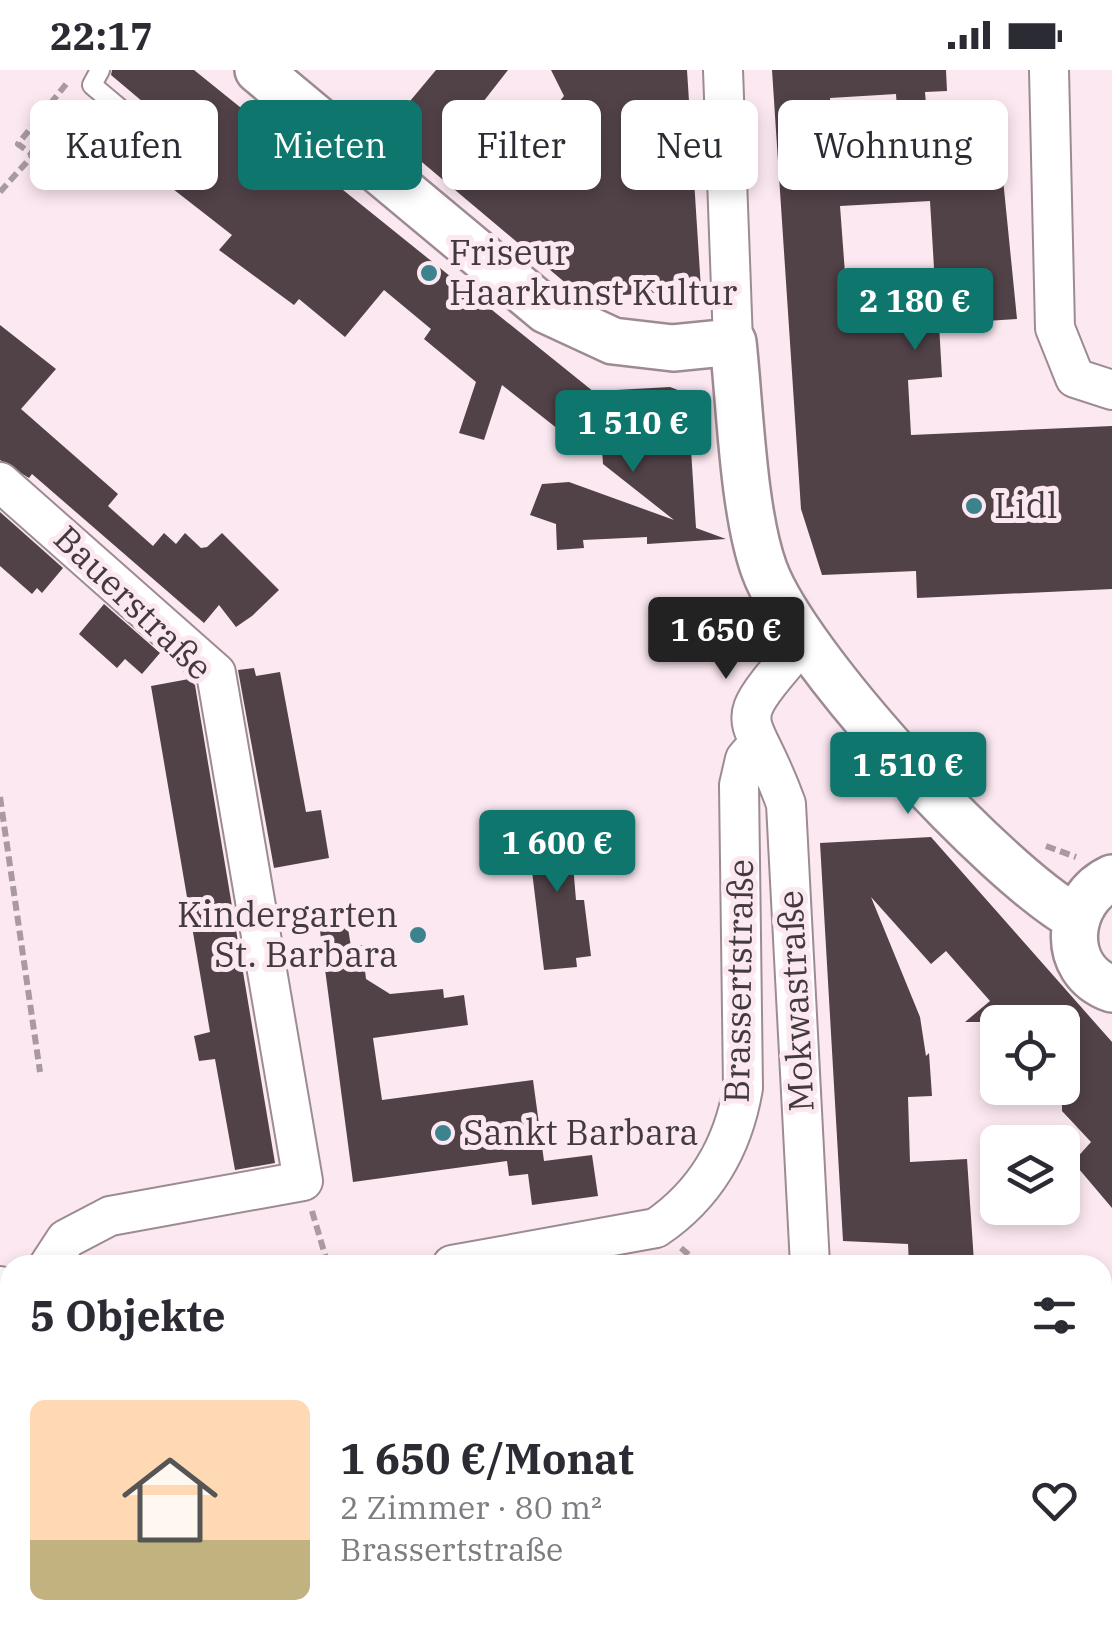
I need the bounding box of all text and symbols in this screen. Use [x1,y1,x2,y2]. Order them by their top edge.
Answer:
text: 22:17 [50,11,153,60]
chip: Kaufen [30,100,218,190]
chip: Mieten [238,100,422,190]
chip: Filter [442,100,601,190]
chip: Neu [621,100,758,190]
chip: Wohnung [778,100,1008,190]
place label: Friseur Haarkunst Kultur [449,229,738,315]
marker: Friseur Haarkunst Kultur [418,262,440,284]
pin: 2 180 € [823,268,1007,353]
text: 2 180 € [859,279,971,321]
pin: 1 510 € [541,390,725,475]
text: 1 510 € [577,401,689,443]
place label: Lidl [994,482,1058,528]
marker: Lidl [963,495,985,517]
street label: Bauerstraße [45,515,223,689]
pin: 1 650 € [634,597,818,682]
text: 1 650 € [670,608,782,650]
pin: 1 510 € [816,732,1000,817]
text: 1 510 € [852,743,964,785]
pin: 1 600 € [465,810,649,895]
text: 1 600 € [501,821,613,863]
street label: Brassertstraße [713,859,763,1103]
street label: Mokwastraße [766,889,824,1113]
place label: Kindergarten St. Barbara [177,891,398,977]
marker: Kindergarten St. Barbara [407,924,429,946]
map controls [980,1005,1080,1225]
button: locate [980,1005,1080,1105]
place label: Sankt Barbara [463,1109,699,1155]
marker: Sankt Barbara [432,1122,454,1144]
button: layers [980,1125,1080,1225]
text: 5 Objekte [30,1288,226,1343]
icon: filters [1027,1288,1082,1343]
text: 1 650 €/Monat [340,1431,634,1486]
icon: home [110,1440,230,1560]
icon: heart [1027,1473,1082,1528]
text: 2 Zimmer · 80 m² [340,1486,602,1528]
text: Brassertstraße [340,1528,563,1570]

